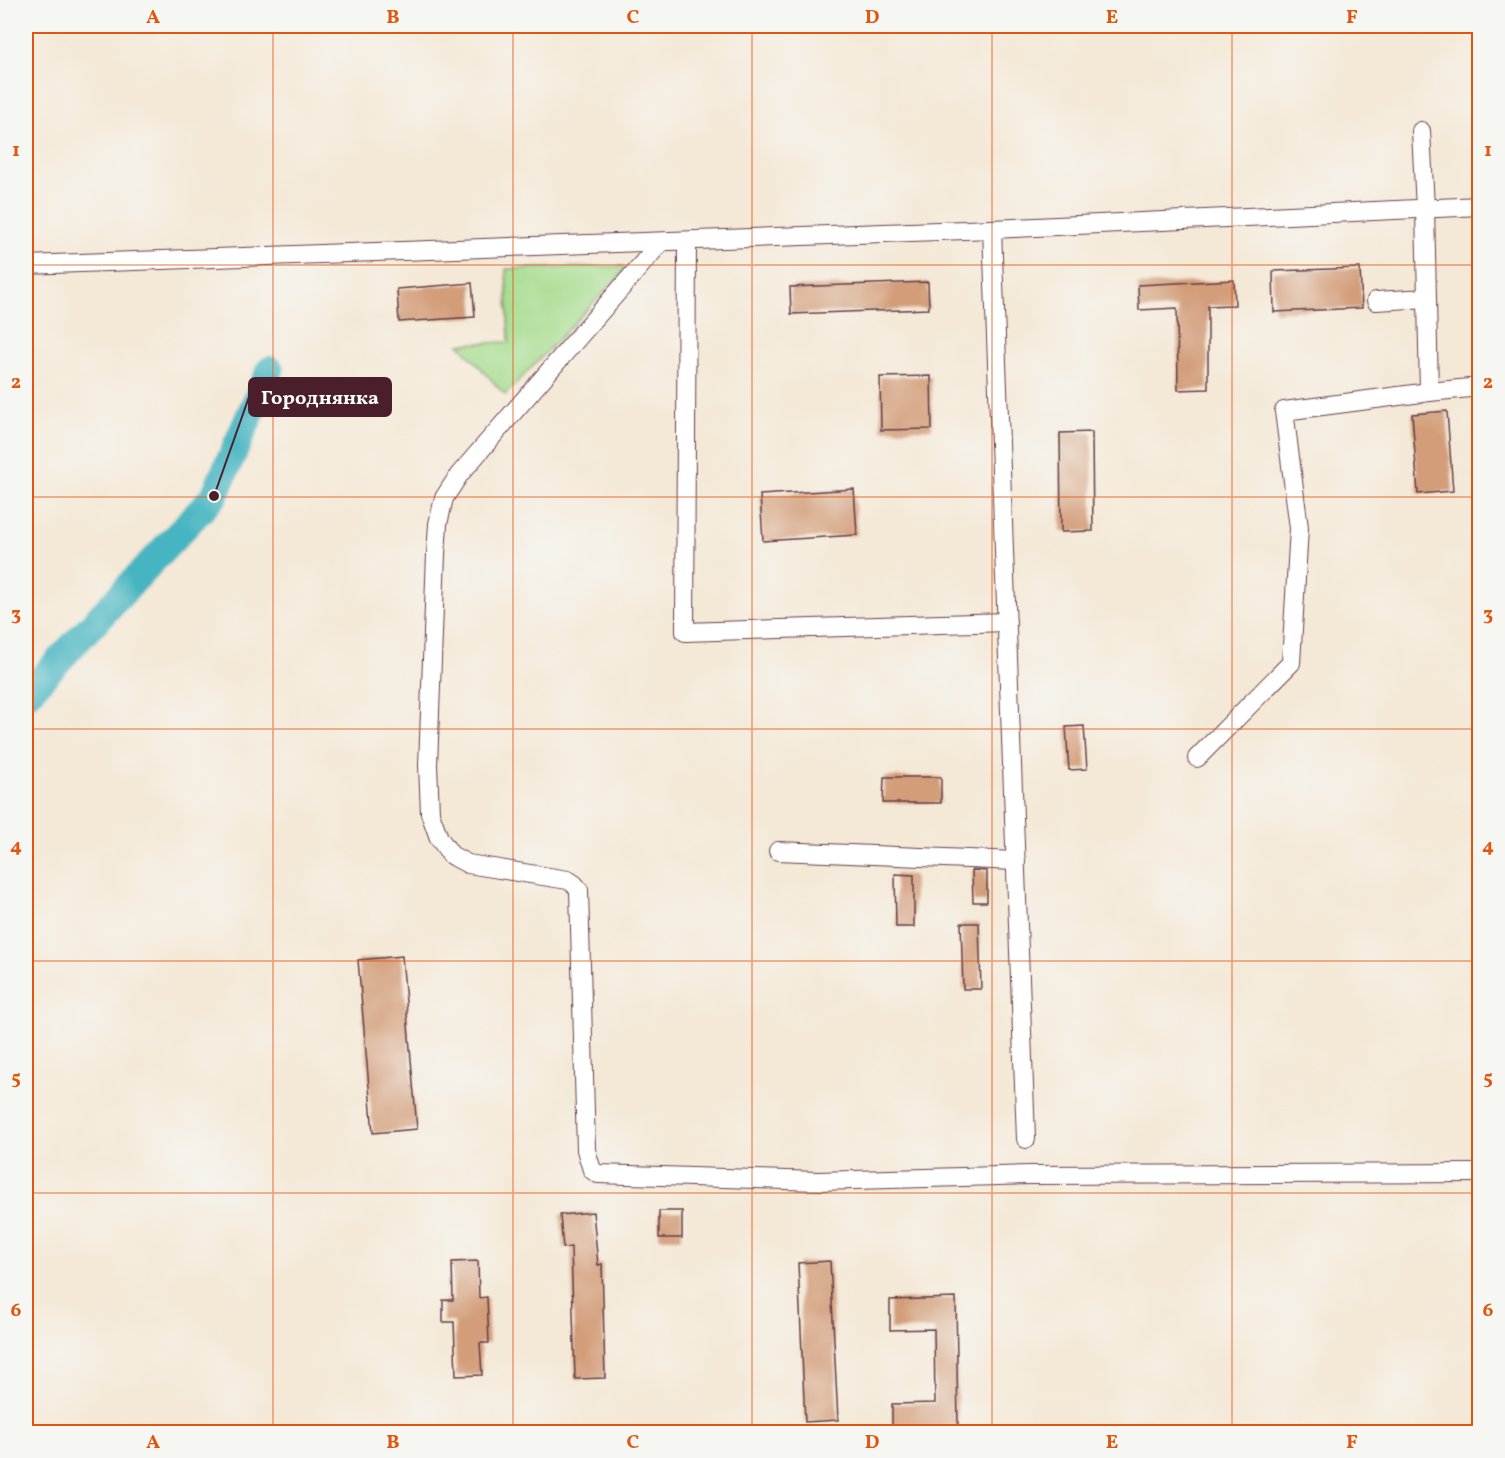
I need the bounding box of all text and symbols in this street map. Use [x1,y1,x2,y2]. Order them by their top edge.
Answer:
text: A [146,4,160,32]
text: B [386,4,400,32]
text: C [627,4,640,32]
text: D [865,4,879,32]
text: E [1106,4,1118,32]
text: F [1346,4,1358,32]
text: 1 [12,137,20,165]
text: 1 [1484,137,1492,165]
text: 2 [11,369,21,397]
text: 2 [1483,369,1493,397]
callout: Городнянка [249,378,391,416]
text: Городнянка [261,385,379,413]
text: 3 [11,601,21,629]
text: 3 [1483,601,1493,629]
text: 4 [10,833,22,861]
text: 4 [1482,833,1494,861]
text: 5 [11,1065,21,1093]
text: 5 [1483,1065,1493,1093]
text: 6 [11,1297,22,1325]
text: 6 [1483,1297,1494,1325]
text: A [146,1429,160,1457]
text: B [386,1429,400,1457]
text: C [627,1429,640,1457]
text: D [865,1429,879,1457]
text: E [1106,1429,1118,1457]
text: F [1346,1429,1358,1457]

